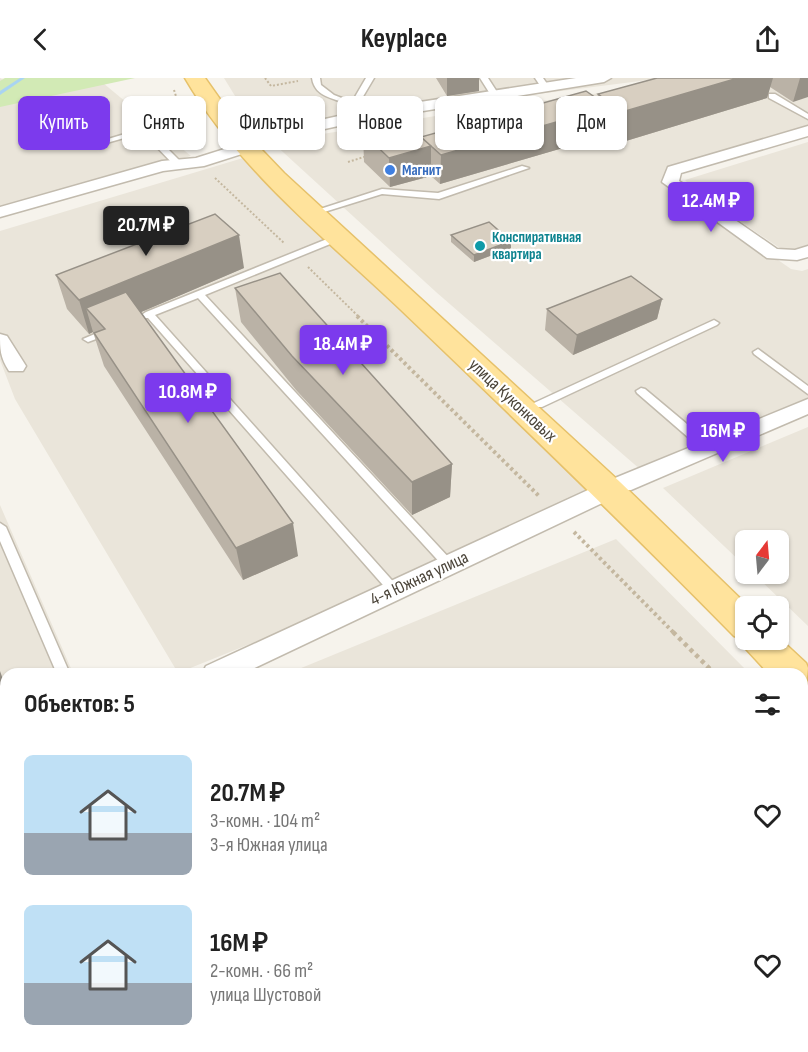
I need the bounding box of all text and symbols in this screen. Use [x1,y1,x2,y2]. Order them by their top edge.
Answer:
icon: back [24,23,57,56]
text: Keyplace [361,23,447,55]
icon: share [751,23,784,56]
chip: Купить [18,96,110,150]
chip: Снять [122,96,206,150]
chip: Фильтры [218,96,325,150]
chip: Новое [337,96,423,150]
chip: Квартира [435,96,544,150]
chip: Дом [556,96,627,150]
place label: Магнит [402,161,441,180]
marker: Магнит [383,163,397,177]
pin: 12.4M ₽ [656,182,766,233]
text: 12.4M ₽ [682,189,740,213]
pin: 20.7M ₽ [91,206,201,257]
text: 20.7M ₽ [117,213,175,237]
place label: Конспиративная квартира [492,228,581,264]
marker: Конспиративная квартира [473,239,487,253]
pin: 18.4M ₽ [288,325,398,376]
text: 18.4M ₽ [314,332,372,356]
street label: улица Куконковых [464,354,561,447]
pin: 10.8M ₽ [133,373,243,424]
text: 10.8M ₽ [159,380,217,404]
pin: 16M ₽ [681,412,765,463]
text: 16M ₽ [701,419,745,443]
north arrow [735,530,789,584]
map controls [735,530,789,650]
street label: 4-я Южная улица [367,547,472,610]
button: locate [735,596,789,650]
icon: filters [751,688,784,721]
text: Объектов: 5 [24,689,135,720]
text: 20.7M ₽ [210,778,285,809]
icon: home [72,779,144,851]
icon: heart [751,799,784,832]
text: 3-комн. · 104 m² [210,809,320,833]
text: 3-я Южная улица [210,833,328,857]
text: 16M ₽ [210,928,268,959]
icon: home [72,929,144,1001]
icon: heart [751,949,784,982]
text: 2-комн. · 66 m² [210,959,313,983]
text: улица Шустовой [210,983,321,1007]

